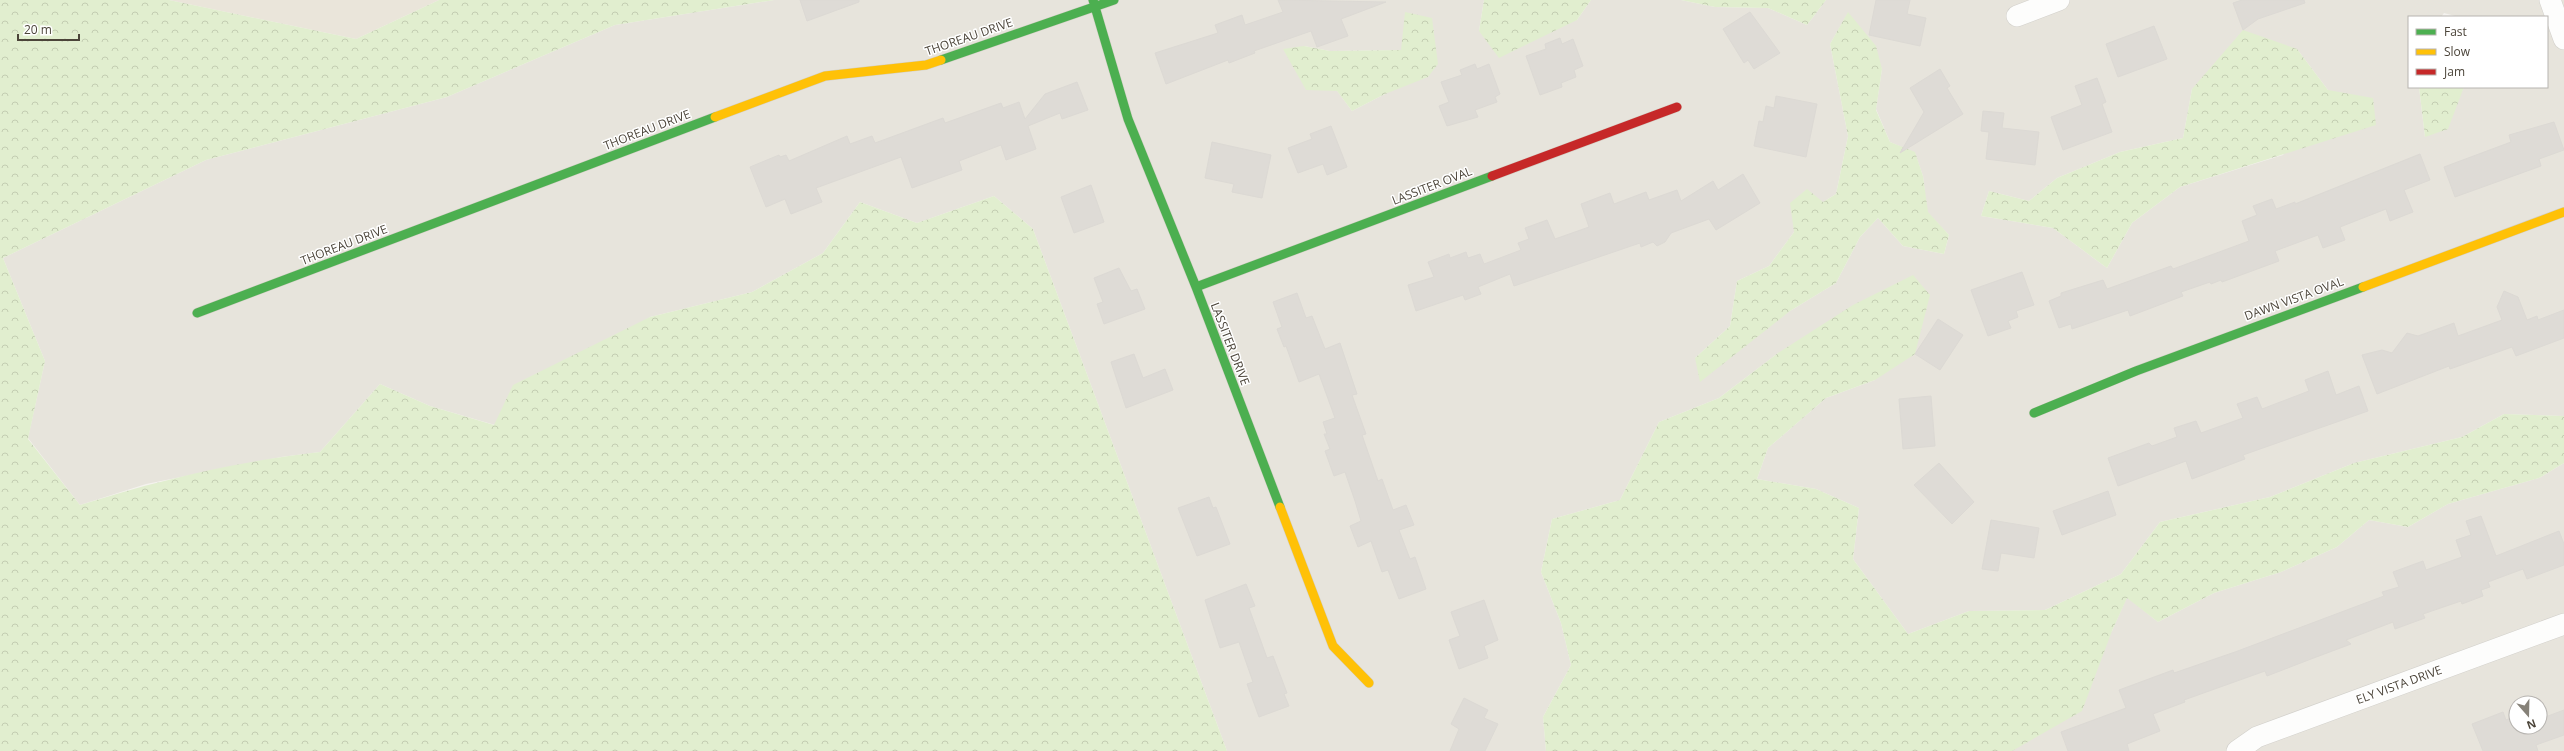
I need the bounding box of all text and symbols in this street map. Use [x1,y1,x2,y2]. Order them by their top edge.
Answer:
street label: THOREAU DRIVE [923,14,1015,59]
scale bar [18,16,79,42]
legend [2408,16,2548,88]
text: 20 m [24,21,52,38]
text: Fast [2444,23,2467,40]
text: Slow [2444,43,2471,60]
text: Jam [2443,63,2465,80]
street label: THOREAU DRIVE [601,105,693,154]
street label: LASSITER OVAL [1389,162,1474,209]
street label: THOREAU DRIVE [298,220,390,269]
street label: DAWN VISTA OVAL [2242,273,2346,324]
street label: LASSITER DRIVE [1207,300,1254,388]
street label: ELY VISTA DRIVE [2353,661,2444,708]
north arrow [2508,695,2548,735]
text: N [2525,716,2538,733]

